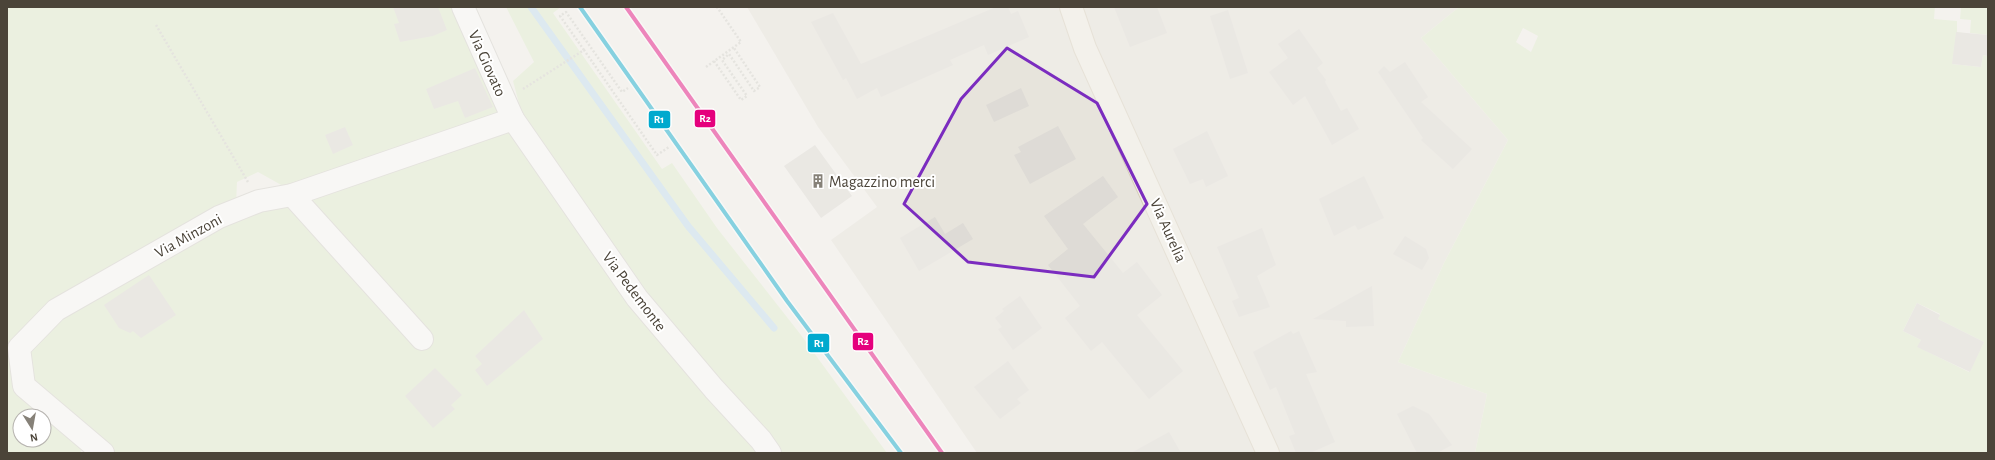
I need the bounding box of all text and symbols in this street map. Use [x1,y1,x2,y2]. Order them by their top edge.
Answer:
street label: Via Giovato [465,28,509,99]
line badge: R2 [694,109,716,128]
line badge: R1 [648,110,671,129]
text: R2 [699,113,711,124]
text: R1 [654,114,664,125]
building icon: Magazzino merci [810,173,826,189]
place label: Magazzino merci [829,174,935,190]
street label: Via Aurelia [1147,196,1189,265]
street label: Via Minzoni [152,211,225,261]
street label: Via Pedemonte [599,249,669,334]
line badge: R2 [852,332,874,351]
line badge: R1 [807,333,830,353]
text: R2 [857,336,869,347]
text: R1 [814,338,824,349]
north arrow [12,408,52,448]
text: N [29,431,39,443]

